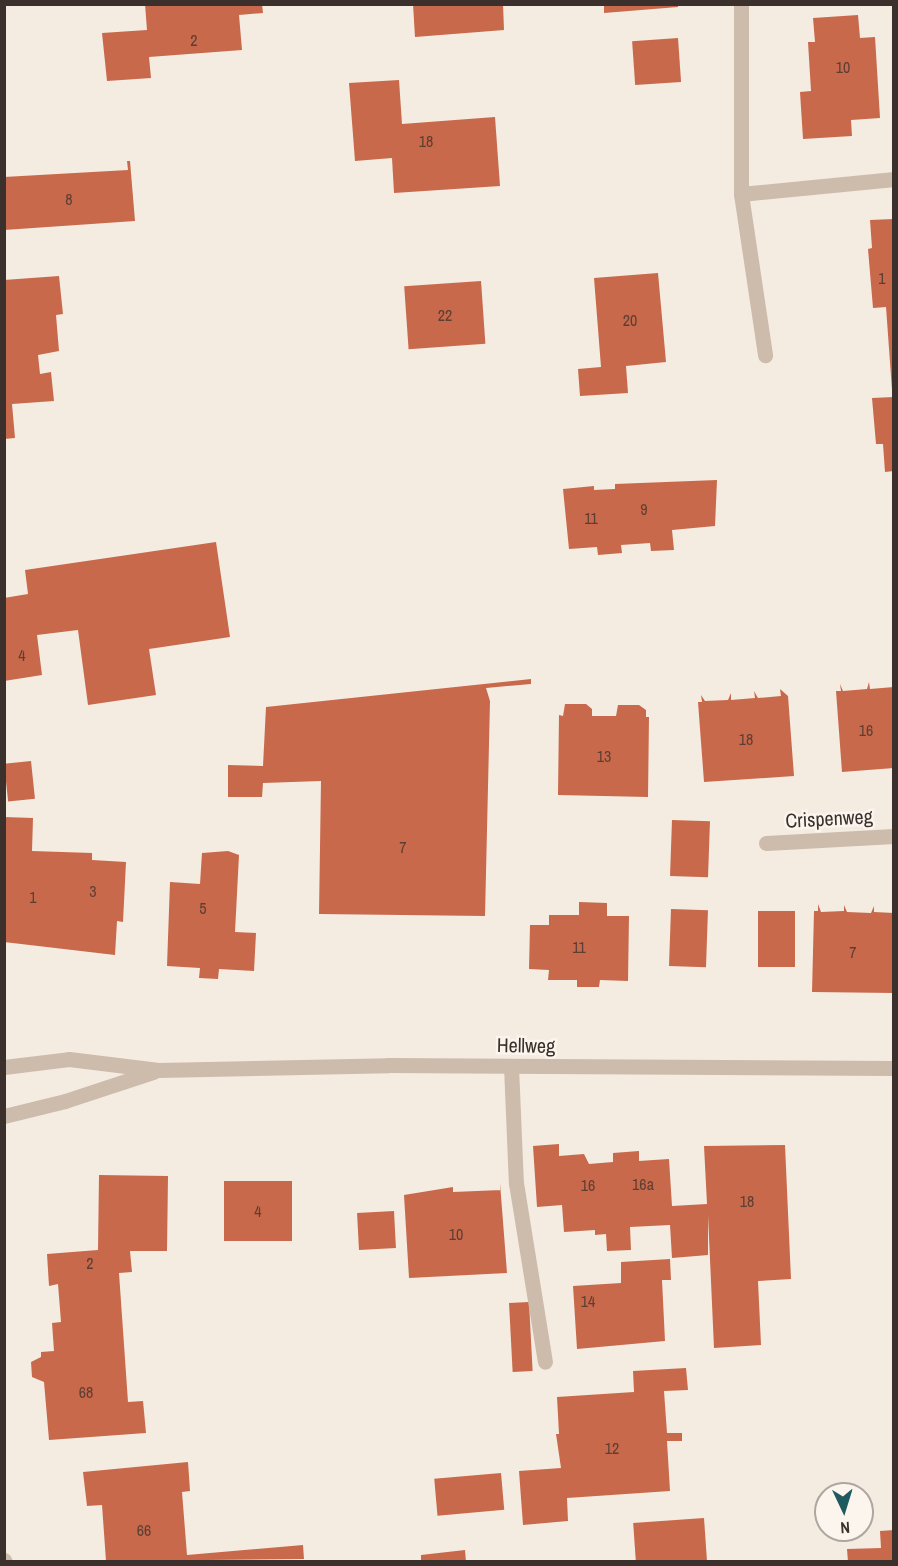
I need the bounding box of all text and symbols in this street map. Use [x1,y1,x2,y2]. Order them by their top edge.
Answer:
house number: 2 [190,30,198,50]
house number: 10 [836,57,850,77]
house number: 18 [419,131,433,151]
house number: 8 [65,189,73,209]
house number: 1 [878,268,886,288]
house number: 22 [438,305,452,325]
house number: 20 [623,310,637,330]
house number: 9 [640,499,648,519]
house number: 11 [584,508,598,528]
house number: 4 [18,645,26,665]
house number: 16 [859,720,873,740]
house number: 18 [739,729,753,749]
house number: 13 [597,746,611,766]
street label: Crispenweg [785,804,873,832]
house number: 7 [399,837,407,857]
house number: 3 [89,881,97,901]
house number: 1 [29,887,37,907]
house number: 5 [199,898,207,918]
house number: 11 [572,937,586,957]
house number: 7 [849,942,857,962]
street label: Hellweg [497,1032,555,1058]
house number: 16a [632,1174,654,1194]
house number: 16 [581,1175,595,1195]
house number: 18 [740,1191,754,1211]
house number: 4 [254,1201,262,1221]
house number: 10 [449,1224,463,1244]
house number: 2 [86,1253,94,1273]
house number: 14 [581,1291,595,1311]
house number: 68 [79,1382,93,1402]
house number: 12 [605,1438,619,1458]
north arrow [814,1482,874,1542]
text: N [840,1517,851,1539]
house number: 66 [137,1520,151,1540]

